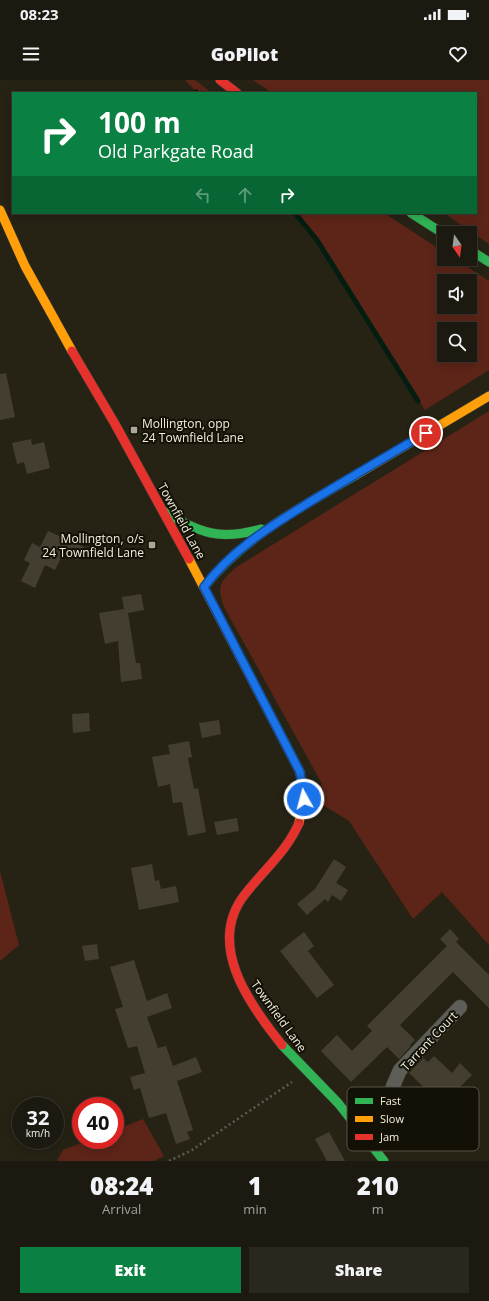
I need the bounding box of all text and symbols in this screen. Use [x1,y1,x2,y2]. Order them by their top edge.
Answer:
text: 08:23 [20,4,59,24]
text: GoPilot [211,42,278,66]
icon: menu [20,43,42,65]
icon: heart [447,43,469,65]
text: 100 m [98,103,181,141]
icon: right [32,108,84,160]
text: Old Parkgate Road [98,139,254,163]
icon: left [192,184,214,206]
icon: ahead [234,184,256,206]
icon: right [276,184,298,206]
north arrow [437,226,477,266]
map controls [437,226,477,362]
button: sound [437,274,477,314]
button: search [437,322,477,362]
place label: Mollington, opp 24 Townfield Lane [142,415,244,446]
pin [409,416,443,450]
icon: arrive [415,422,437,444]
marker: Mollington, opp 24 Townfield Lane [129,425,139,435]
street label: Townfield Lane [154,480,210,562]
place label: Mollington, o/s 24 Townfield Lane [42,530,144,561]
marker: Mollington, o/s 24 Townfield Lane [147,540,157,550]
position arrow [283,778,325,820]
street label: Townfield Lane [247,977,311,1056]
street label: Tarrant Court [397,1007,461,1075]
legend [347,1087,479,1151]
text: Fast [380,1093,401,1108]
speed limit sign: 40 [72,1097,124,1149]
text: 32 [27,1104,49,1131]
text: Slow [380,1111,404,1126]
text: km/h [26,1126,50,1140]
text: Jam [379,1129,399,1144]
text: 08:24 [90,1169,153,1202]
text: 1 [248,1169,262,1202]
text: 210 [357,1169,399,1202]
text: Arrival [102,1200,141,1218]
text: min [243,1200,267,1218]
text: m [372,1200,384,1218]
button: Exit [20,1247,241,1293]
button: Share [249,1247,469,1293]

